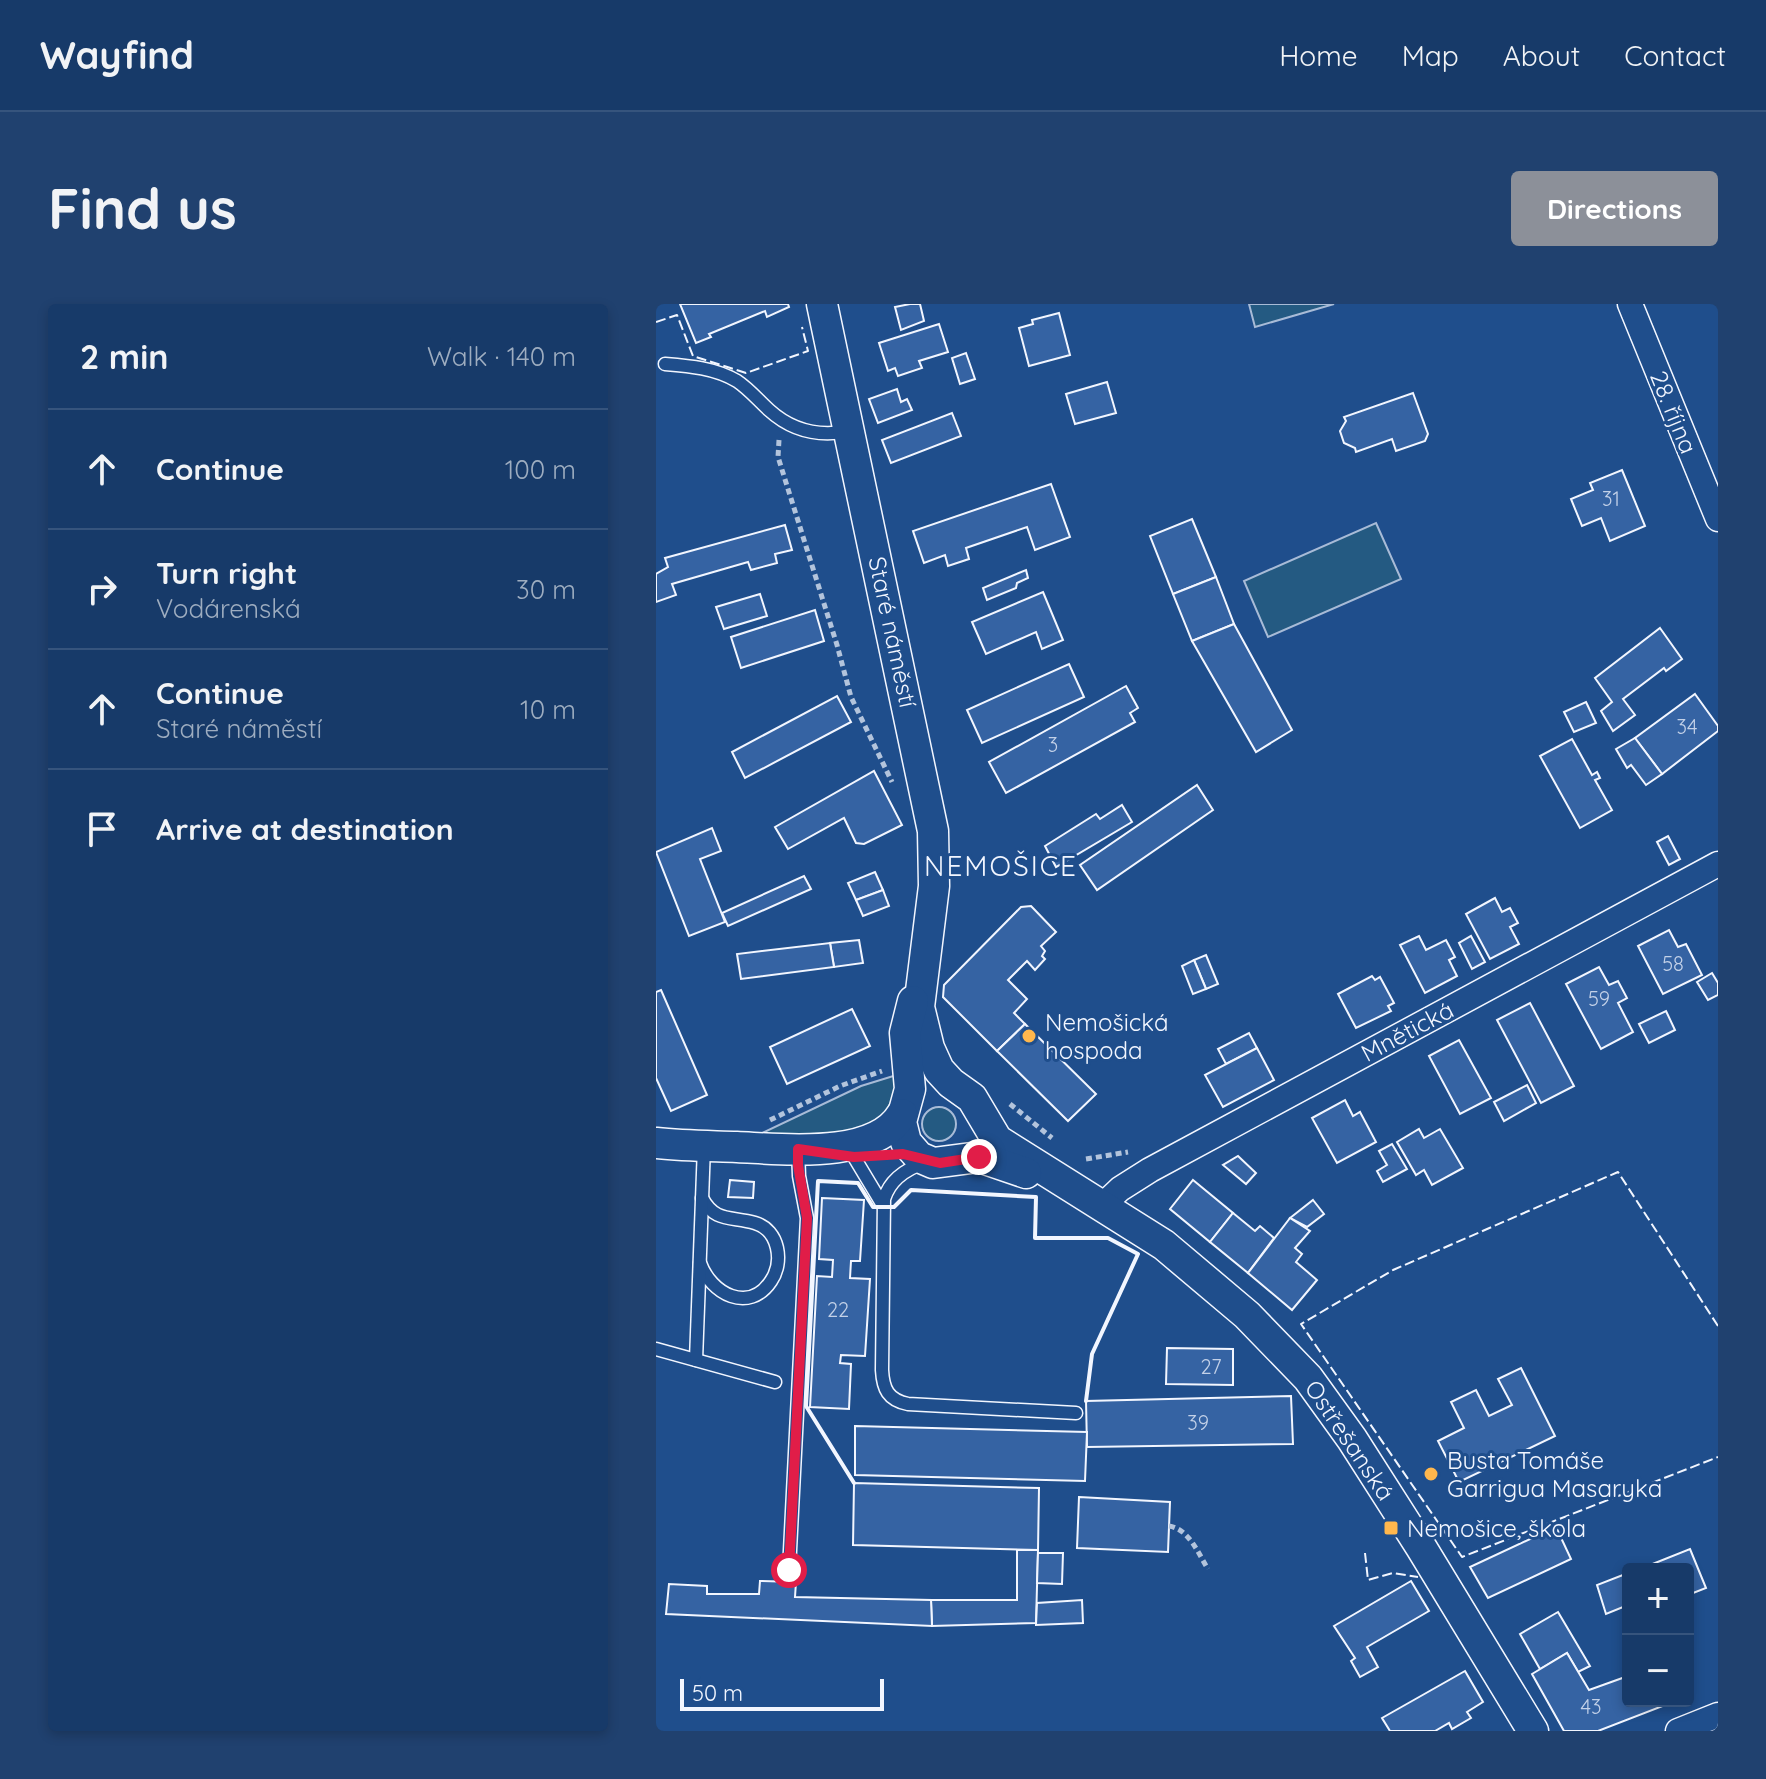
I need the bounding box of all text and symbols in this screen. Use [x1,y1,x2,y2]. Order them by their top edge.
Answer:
text: Wayfind [40,31,194,79]
text: Home [1279,38,1358,73]
text: Map [1402,38,1459,73]
text: About [1503,38,1580,73]
text: Contact [1624,38,1726,73]
button: Directions [1511,171,1718,246]
text: Find us [48,173,237,243]
text: 2 min [80,335,169,378]
text: Walk · 140 m [427,340,576,373]
street label: 28. října [1644,366,1704,458]
icon: ahead [80,447,124,491]
text: Continue [156,450,284,488]
text: 100 m [505,453,576,486]
house number: 31 [1602,486,1620,511]
text: Turn right [156,554,297,592]
street label: Staré náměstí [862,554,924,711]
icon: right [80,567,124,611]
text: 30 m [516,573,576,606]
text: Vodárenská [156,592,301,625]
text: Continue [156,674,284,712]
icon: ahead [80,687,124,731]
text: 10 m [520,693,576,726]
text: Staré náměstí [156,712,322,745]
house number: 34 [1676,714,1698,739]
house number: 3 [1048,732,1058,757]
icon: arrive [80,807,124,851]
text: Arrive at destination [156,810,454,848]
district label: NEMOŠICE [924,848,1078,883]
house number: 58 [1662,951,1684,976]
house number: 59 [1588,986,1610,1011]
street label: Mnětická [1356,994,1458,1068]
place label: Nemošická hospoda [1045,1007,1169,1065]
marker: Nemošická hospoda [1020,1027,1038,1045]
route end [961,1139,997,1175]
house number: 22 [827,1297,849,1322]
house number: 27 [1201,1354,1221,1379]
street label: Ostřešanská [1299,1374,1401,1506]
house number: 39 [1187,1410,1209,1435]
place label: Busta Tomáše Garrigua Masaryka [1447,1445,1662,1503]
marker: Busta Tomáše Garrigua Masaryka [1422,1465,1440,1483]
place label: Nemošice, škola [1407,1513,1586,1543]
marker: Nemošice, škola [1382,1519,1400,1537]
route start [771,1552,807,1588]
map controls [1622,1563,1694,1707]
button: + [1622,1563,1694,1635]
button: − [1622,1635,1694,1707]
scale bar [680,1675,884,1711]
text: 50 m [692,1679,743,1707]
house number: 43 [1580,1694,1602,1719]

